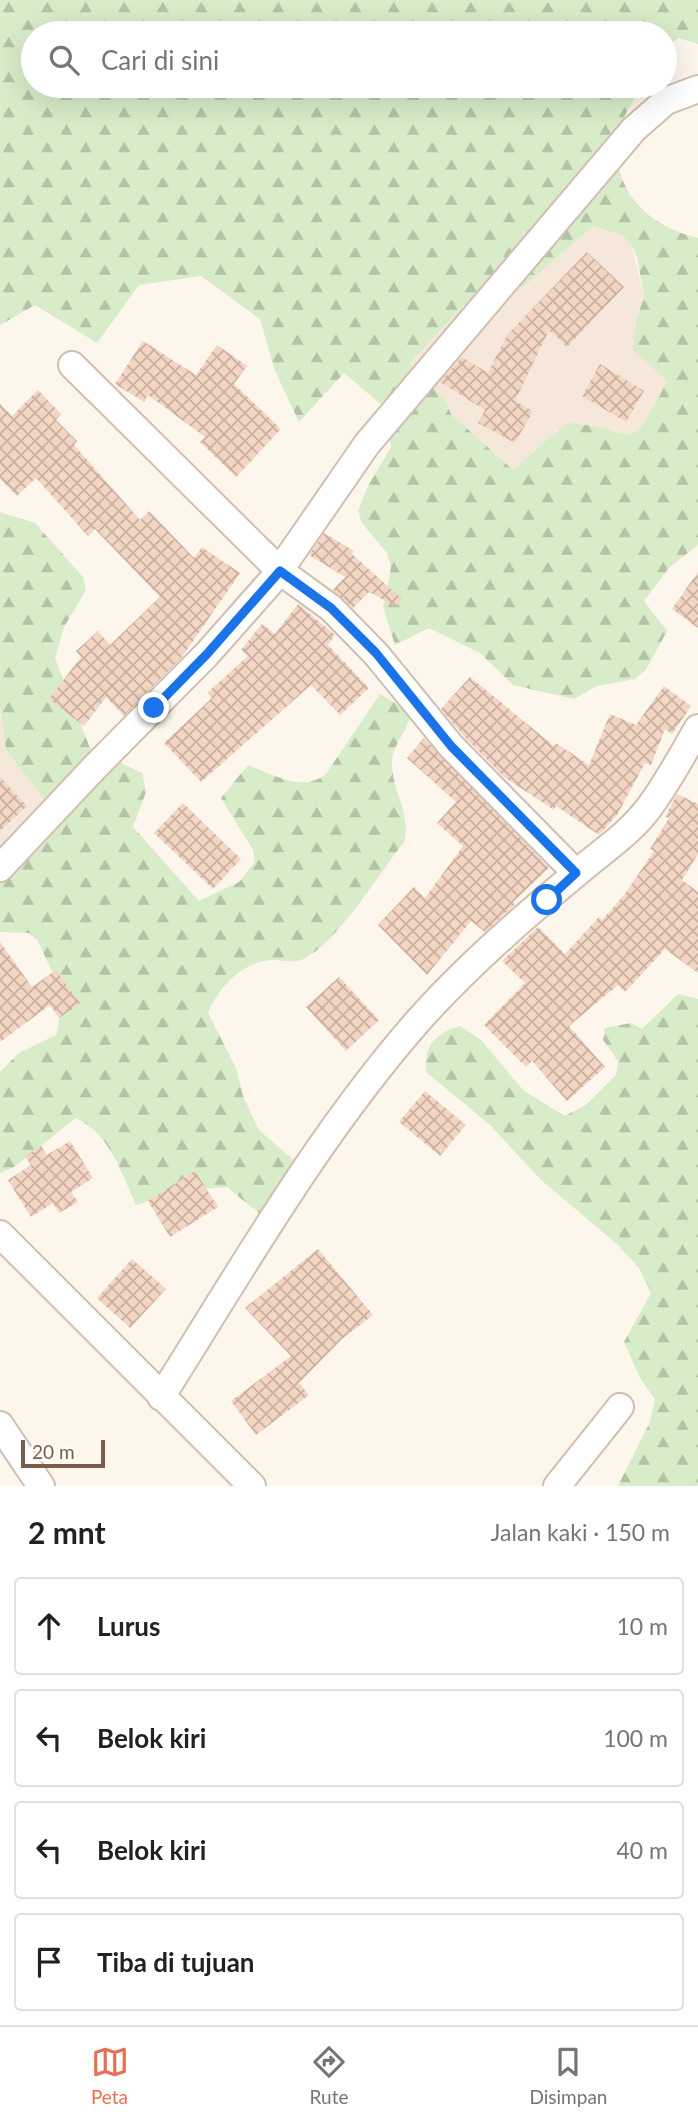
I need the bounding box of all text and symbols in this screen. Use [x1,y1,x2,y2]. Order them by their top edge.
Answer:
search box [21,21,677,98]
icon: search [45,41,83,79]
text: Cari di sini [101,44,219,76]
route end [138,692,169,723]
route start [531,884,562,915]
scale bar [21,1437,105,1469]
text: 20 m [32,1440,75,1463]
text: 2 mnt [28,1514,106,1550]
text: Jalan kaki · 150 m [491,1518,670,1546]
icon: ahead [30,1607,68,1645]
text: Lurus [97,1610,160,1642]
text: 10 m [617,1612,668,1640]
icon: left [30,1719,68,1757]
text: Belok kiri [97,1722,206,1754]
text: 100 m [603,1724,668,1752]
icon: left [30,1831,68,1869]
text: Belok kiri [97,1834,206,1866]
text: 40 m [617,1836,668,1864]
icon: arrive [30,1943,68,1981]
text: Tiba di tujuan [97,1946,255,1978]
tab: Peta [91,2043,129,2108]
tab: Rute [310,2043,348,2108]
tab: Disimpan [530,2043,607,2108]

